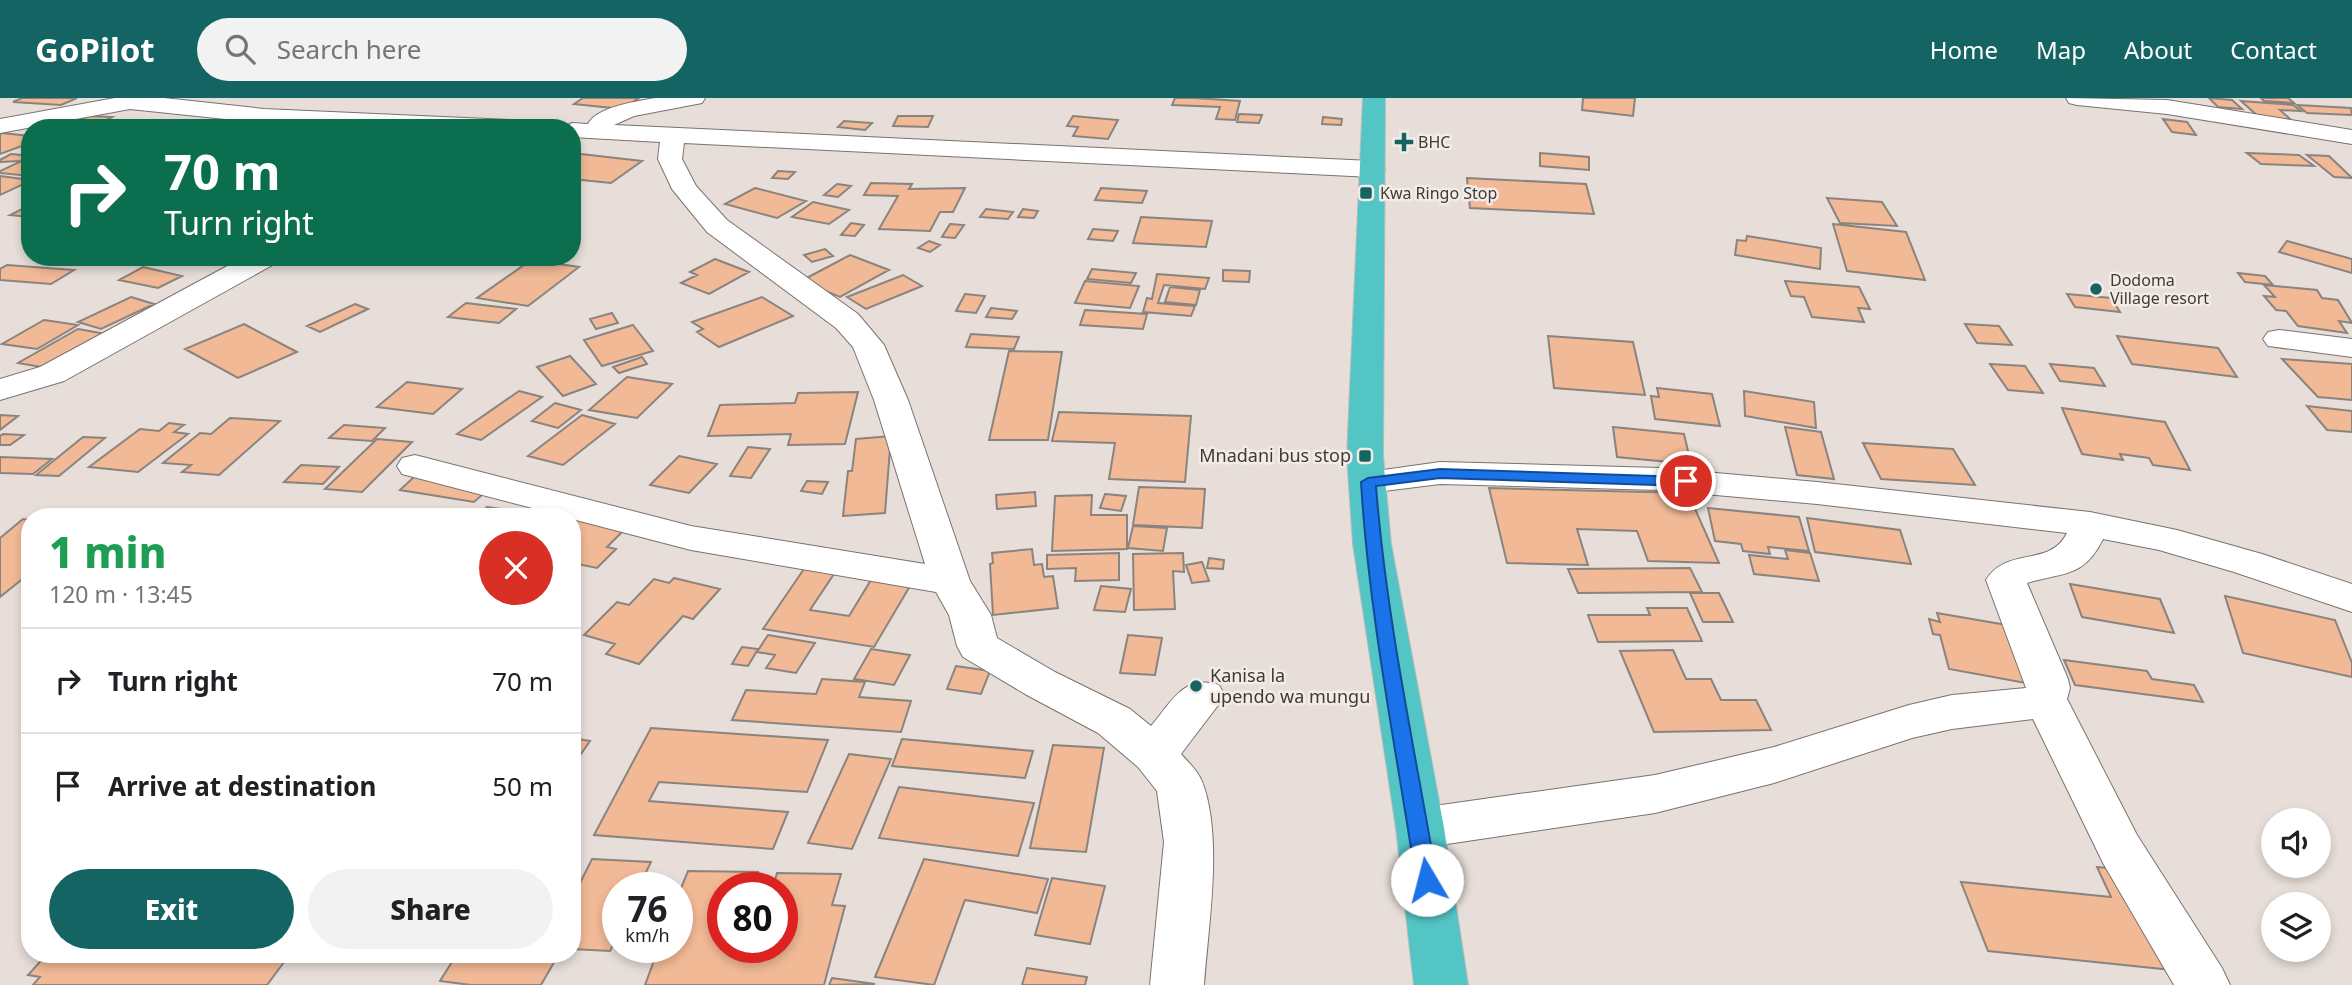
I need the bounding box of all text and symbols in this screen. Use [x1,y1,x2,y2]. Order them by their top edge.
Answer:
search box [197,18,687,81]
text: GoPilot [35,27,155,72]
icon: search [221,30,259,68]
text: Search here [277,31,421,67]
text: Home [1930,33,1998,66]
text: Map [2036,33,2086,66]
text: About [2124,33,2192,66]
text: Contact [2230,33,2317,66]
place label: BHC [1418,131,1450,153]
marker: BHC [1396,134,1412,150]
text: 70 m [164,138,281,204]
icon: right [49,147,140,238]
place label: Kwa Ringo Stop [1380,182,1497,204]
marker: Kwa Ringo Stop [1358,185,1374,201]
text: Turn right [164,201,314,244]
place label: Dodoma Village resort [2110,269,2209,309]
marker: Dodoma Village resort [2088,281,2104,297]
place label: Mnadani bus stop [1199,443,1351,467]
marker: Mnadani bus stop [1357,448,1373,464]
pin [1656,451,1716,511]
icon: arrive [1667,462,1705,500]
text: 1 min [49,523,166,580]
button: close [479,531,553,605]
text: 120 m · 13:45 [49,578,193,610]
icon: right [49,662,87,700]
text: Turn right [108,663,238,699]
text: 70 m [492,663,553,699]
place label: Kanisa la upendo wa mungu [1210,663,1370,708]
marker: Kanisa la upendo wa mungu [1188,678,1204,694]
icon: arrive [49,767,87,805]
text: Arrive at destination [108,768,377,804]
text: 50 m [492,768,553,804]
map controls [2261,808,2331,962]
button: sound [2261,808,2331,878]
position arrow [1390,843,1464,917]
button: Exit [49,869,294,949]
button: Share [308,869,553,949]
speed limit sign: 80 [707,872,798,963]
text: 76 [627,885,668,932]
button: layers [2261,892,2331,962]
text: km/h [625,923,670,947]

